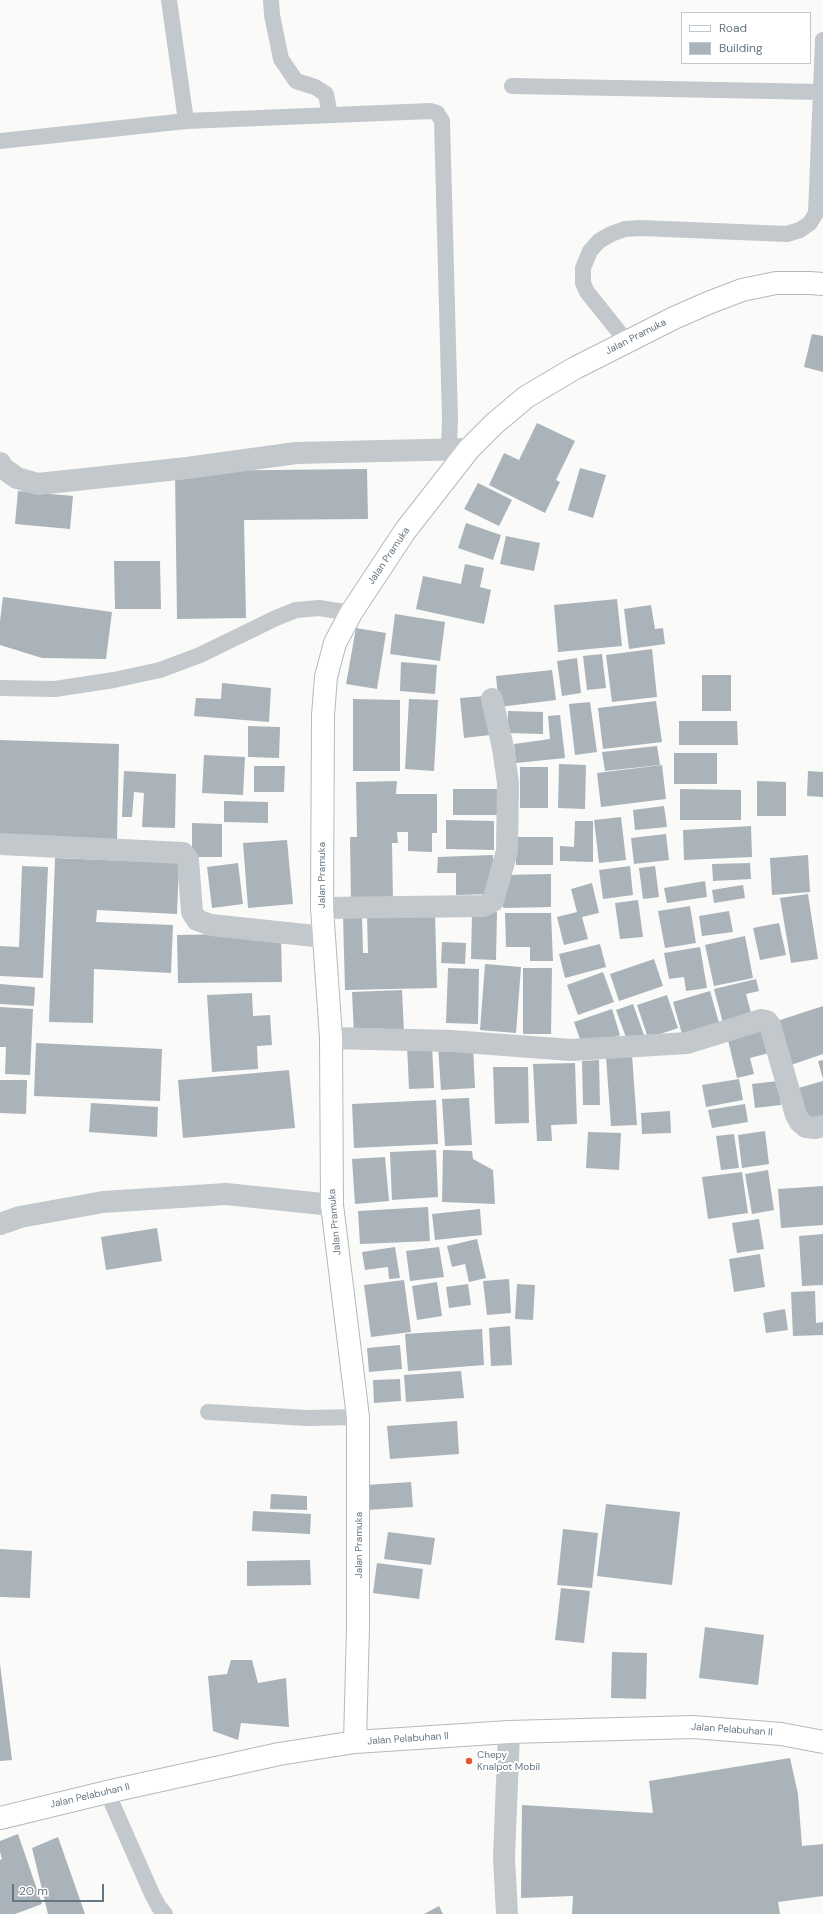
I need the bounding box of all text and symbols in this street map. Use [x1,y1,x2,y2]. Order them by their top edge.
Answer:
legend [681,12,811,64]
text: Road [719,20,747,36]
text: Building [719,40,763,56]
street label: Jalan Pramuka [604,317,668,357]
street label: Jalan Pramuka [365,525,413,587]
street label: Jalan Pramuka [316,842,328,908]
street label: Jalan Pramuka [326,1188,344,1256]
street label: Jalan Pramuka [353,1512,365,1578]
street label: Jalan Pelabuhan II [691,1721,773,1739]
street label: Jalan Pelabuhan II [367,1730,449,1748]
place label: Chepy Knalpot Mobil [477,1749,540,1772]
marker: Chepy Knalpot Mobil [464,1756,474,1766]
street label: Jalan Pelabuhan II [49,1781,131,1811]
scale bar [14,1876,106,1902]
text: 20 m [19,1883,48,1899]

